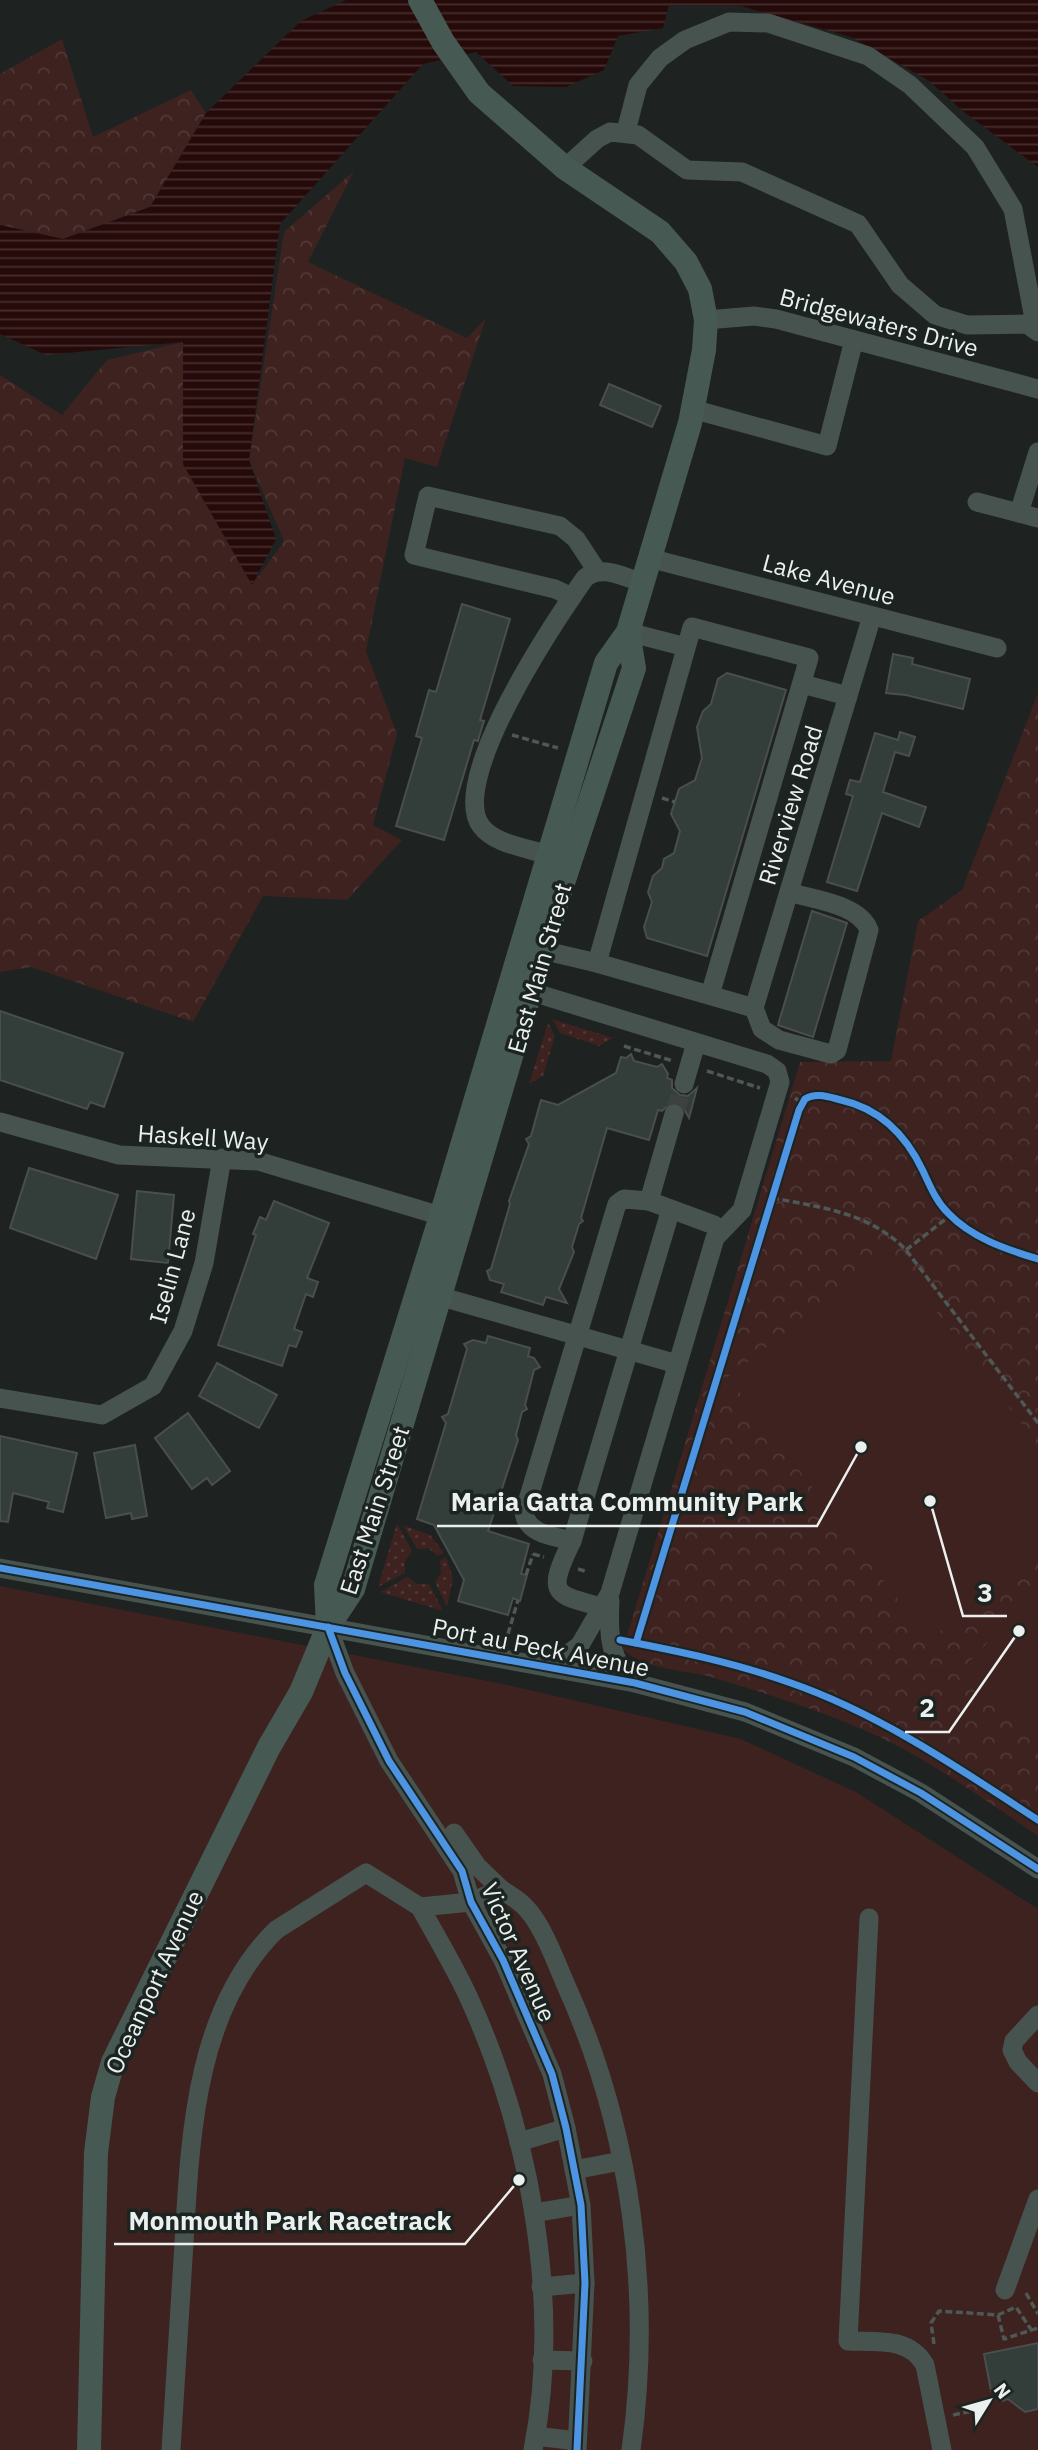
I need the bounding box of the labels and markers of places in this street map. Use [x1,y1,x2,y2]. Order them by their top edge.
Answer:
callout: Maria Gatta Community Park [437,1479,817,1526]
callout: 3 [963,1569,1007,1616]
callout: 2 [905,1685,949,1732]
callout: Monmouth Park Racetrack [114,2197,465,2244]

